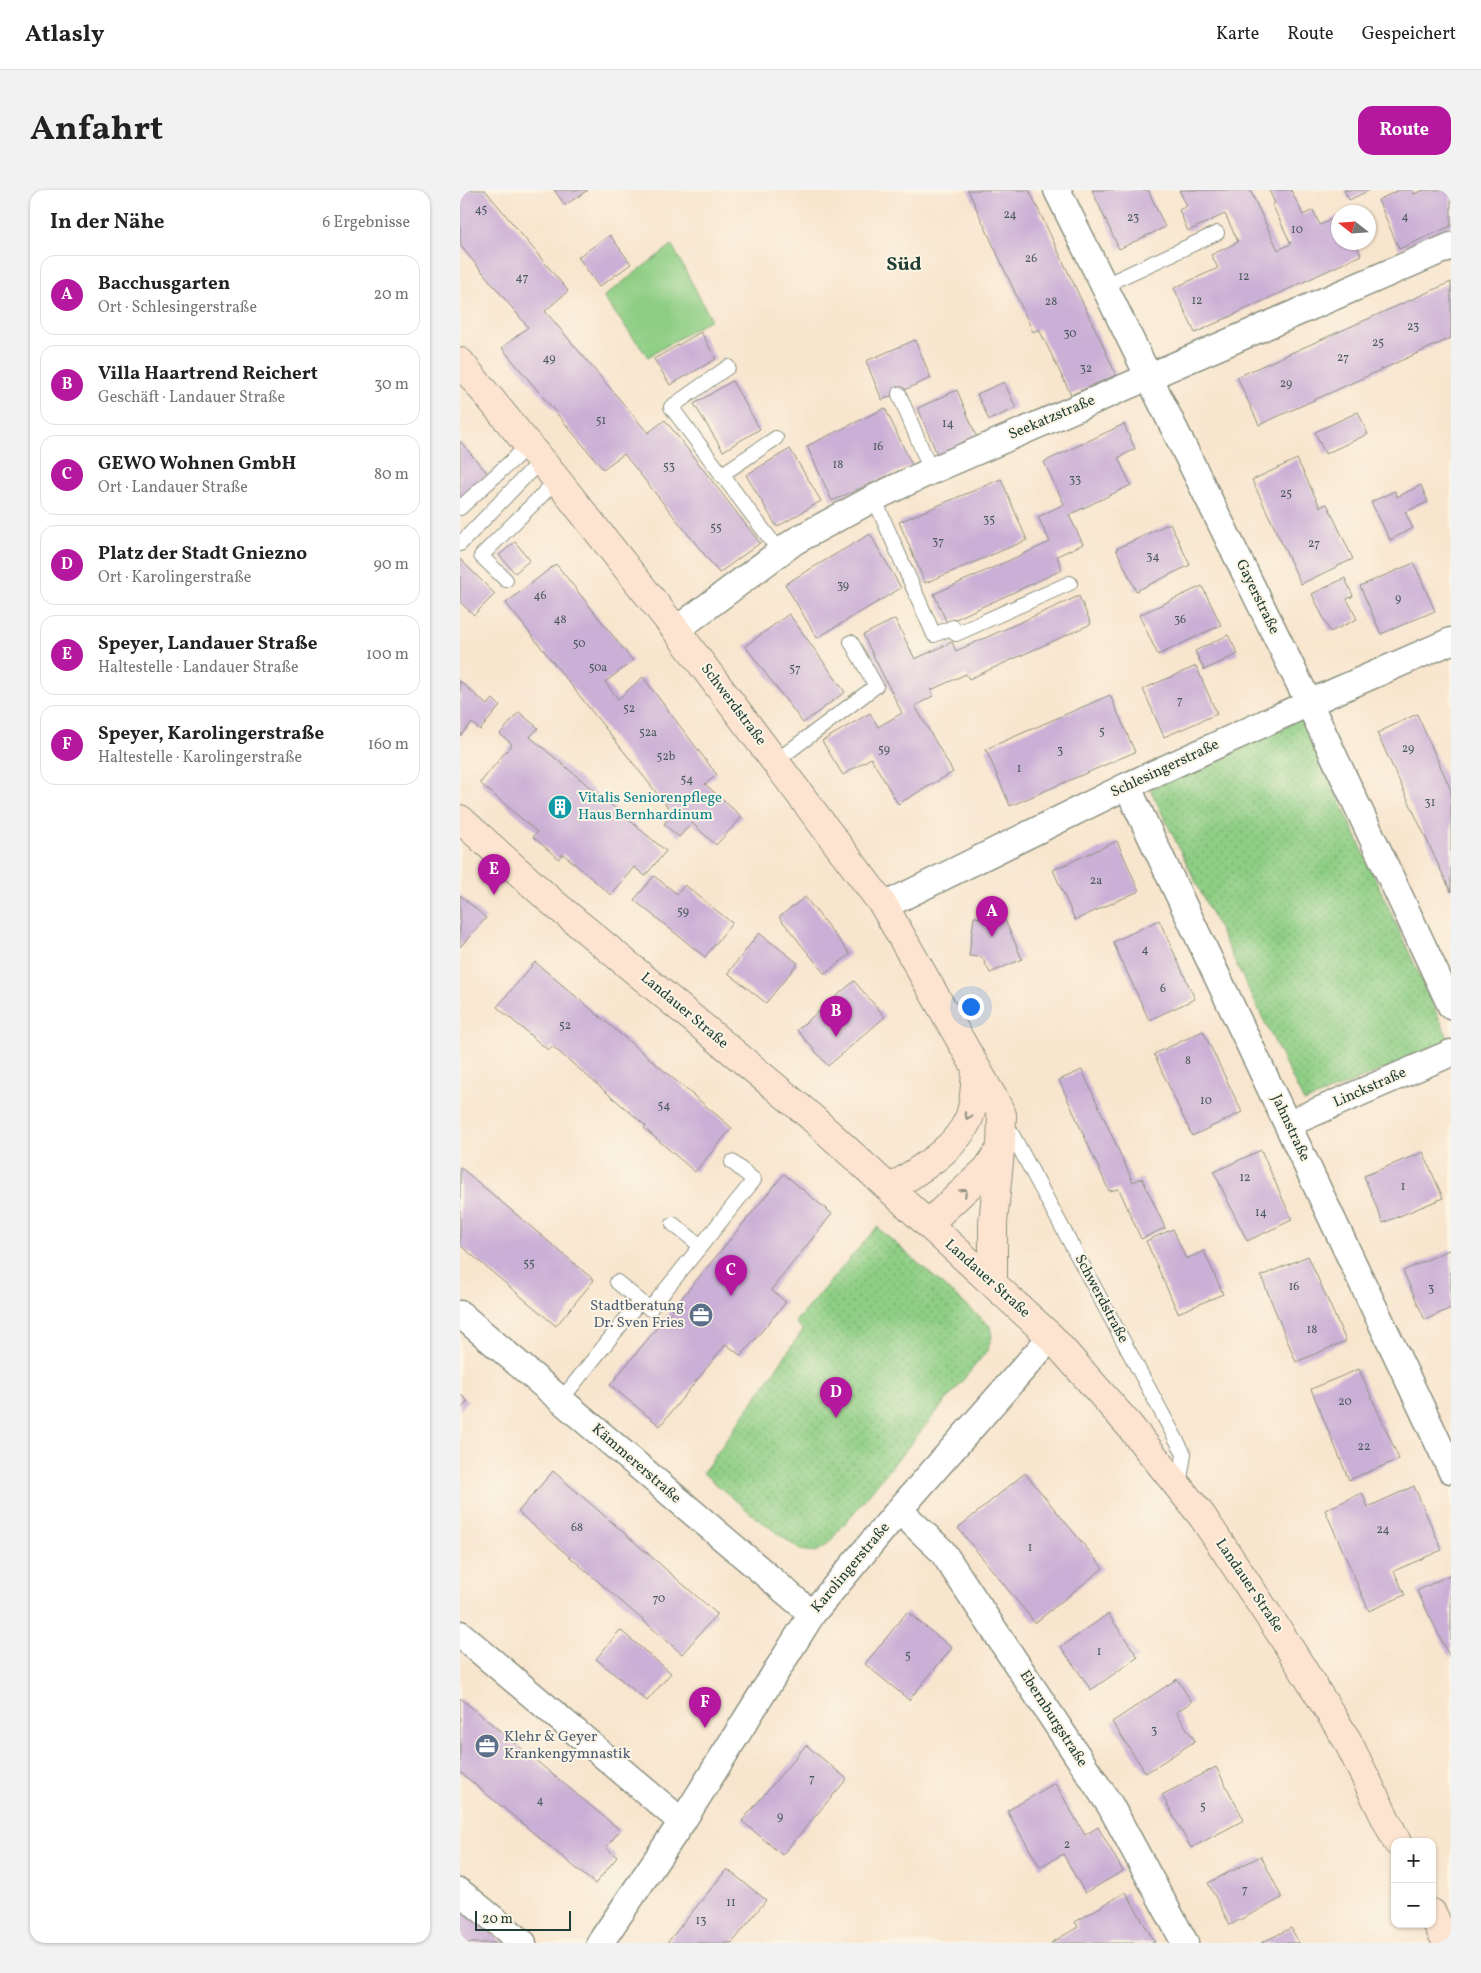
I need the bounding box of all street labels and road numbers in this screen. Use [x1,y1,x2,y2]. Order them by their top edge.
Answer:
street label: Seekatzstraße [1005,390,1099,446]
street label: Gayerstraße [1230,556,1284,638]
street label: Schwerdstraße [695,660,771,750]
street label: Schlesingerstraße [1107,735,1223,803]
street label: Landauer Straße [636,968,732,1054]
street label: Linckstraße [1330,1063,1410,1113]
street label: Jahnstraße [1265,1091,1315,1165]
street label: Landauer Straße [939,1235,1035,1323]
street label: Schwerdstraße [1069,1251,1133,1347]
street label: Kämmererstraße [587,1419,685,1509]
street label: Karolingerstraße [807,1518,895,1618]
street label: Landauer Straße [1210,1535,1288,1637]
street label: Ebernburgstraße [1014,1666,1092,1772]

